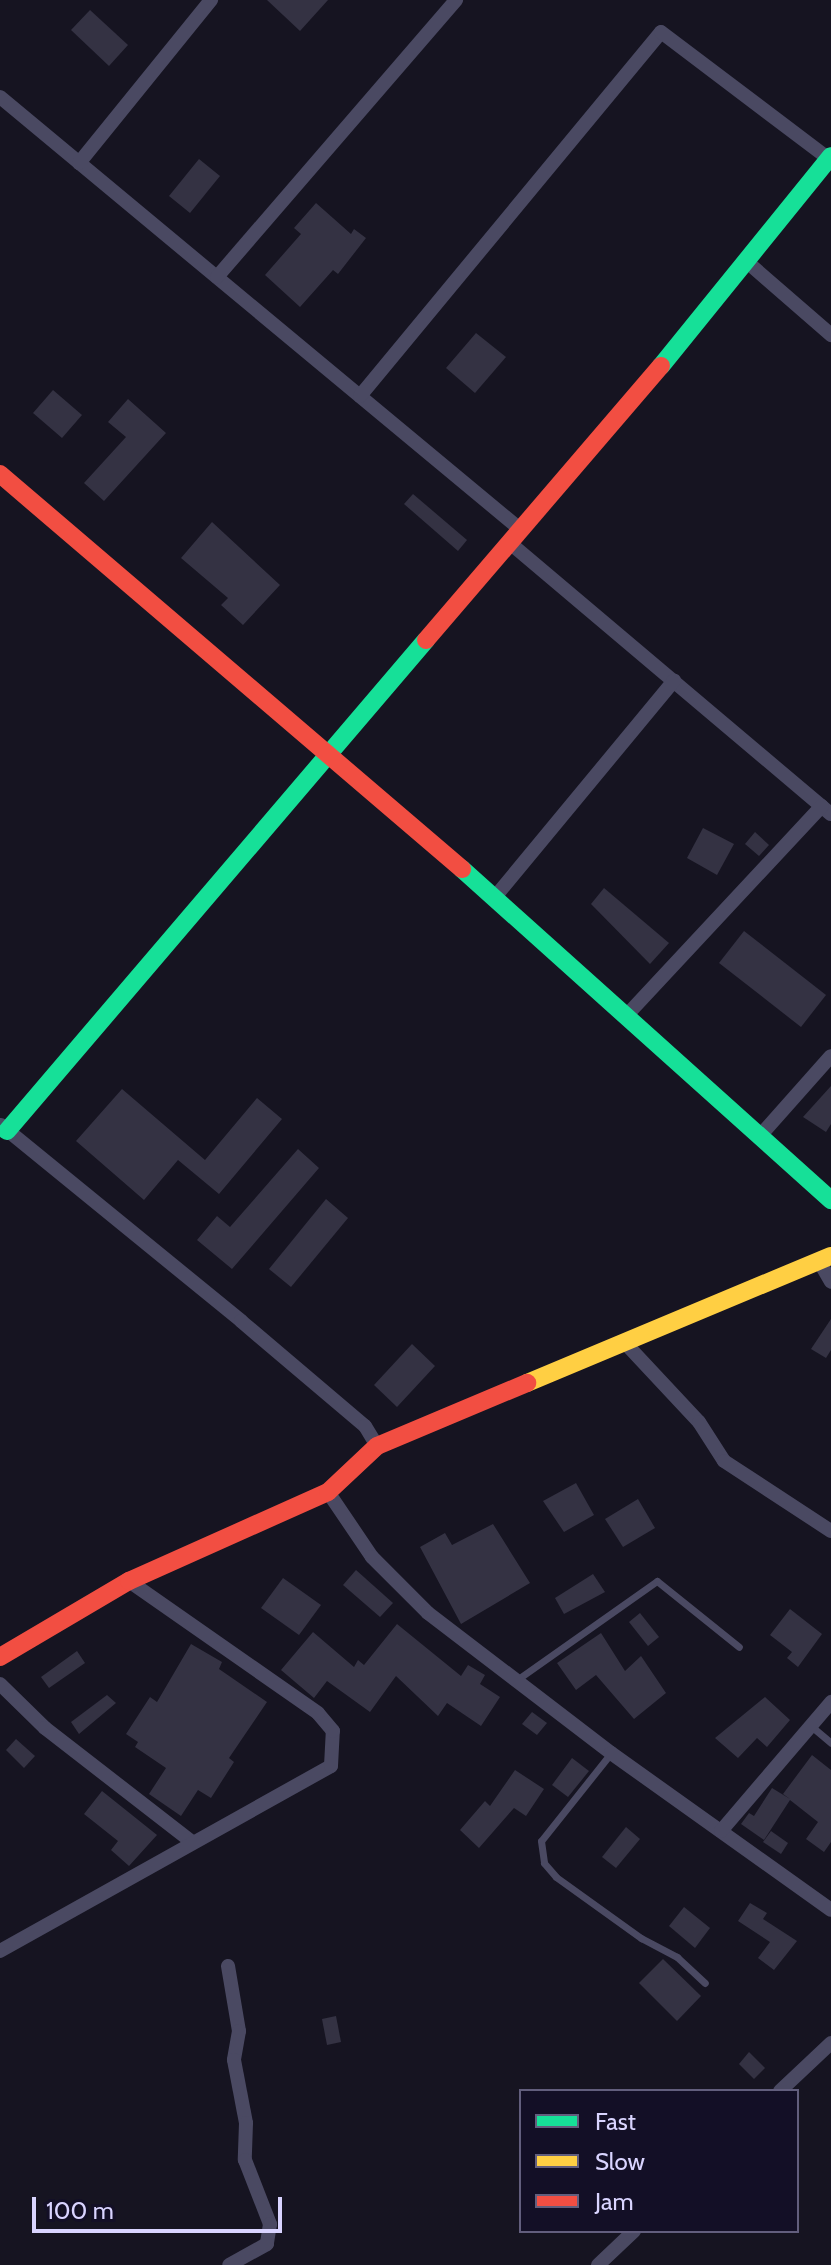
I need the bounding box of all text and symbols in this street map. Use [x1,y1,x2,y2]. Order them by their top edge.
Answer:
legend [519,2089,799,2233]
text: Fast [595,2107,636,2136]
text: Slow [595,2147,645,2176]
scale bar [36,2181,286,2231]
text: Jam [595,2187,633,2216]
text: 100 m [46,2196,114,2225]

